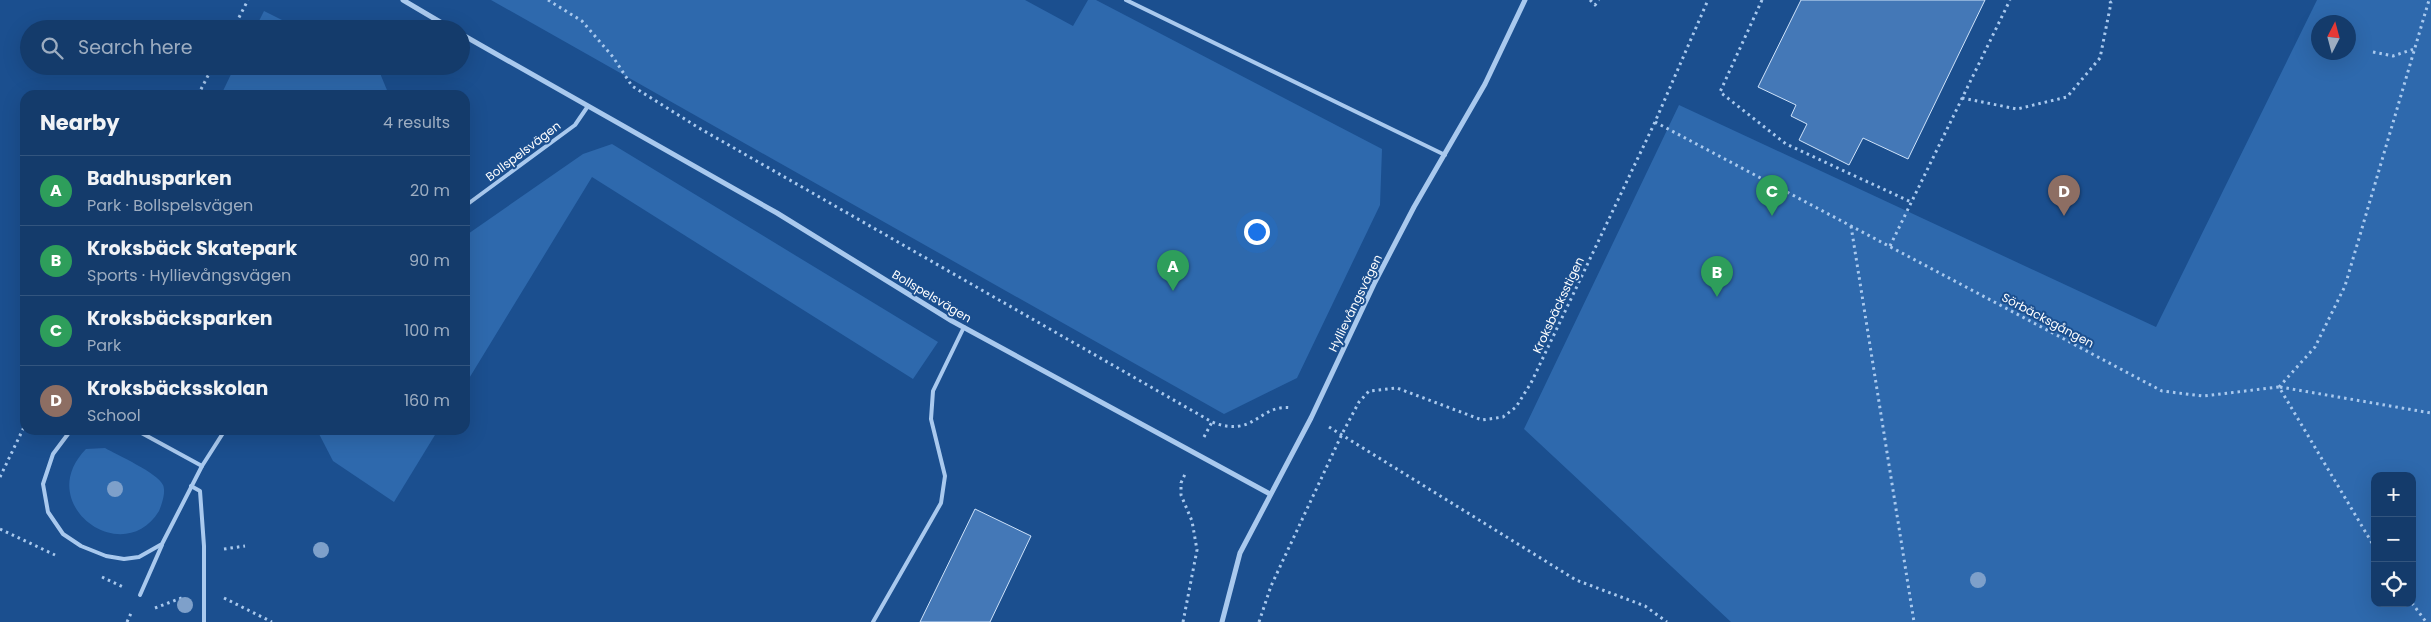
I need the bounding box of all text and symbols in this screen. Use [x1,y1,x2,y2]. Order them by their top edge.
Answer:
north arrow [2311,15,2356,60]
search box [20,20,470,75]
icon: search [38,34,66,62]
text: Search here [78,34,192,61]
text: Nearby [40,108,120,137]
text: 4 results [383,111,450,134]
street label: Bollspelsvägen [482,117,564,185]
text: Badhusparken [87,165,232,192]
pin: C [1756,175,1788,216]
pin: D [2048,175,2080,216]
text: A [50,179,62,202]
text: 20 m [410,179,450,202]
text: Park · Bollspelsvägen [87,194,253,217]
your location [1244,219,1270,245]
text: Kroksbäck Skatepark [87,235,297,262]
text: B [51,249,61,272]
text: 90 m [409,249,450,272]
pin: A [1157,250,1189,291]
street label: Hyllievångsvägen [1324,251,1386,355]
street label: Kroksbäcksstigen [1528,254,1588,356]
pin: B [1701,256,1733,297]
text: Sports · Hyllievångsvägen [87,264,291,287]
street label: Bollspelsvägen [889,266,975,326]
street label: Sörbäcksgången [1999,288,2097,352]
text: Kroksbäcksparken [87,305,273,332]
text: C [50,319,62,342]
text: 100 m [404,319,450,342]
text: Park [87,334,121,357]
text: Kroksbäcksskolan [87,375,268,402]
text: D [50,389,62,412]
text: 160 m [404,389,450,412]
text: School [87,404,141,427]
map controls [2371,472,2416,607]
button: + [2371,472,2416,517]
button: − [2371,517,2416,562]
button: locate [2371,562,2416,607]

